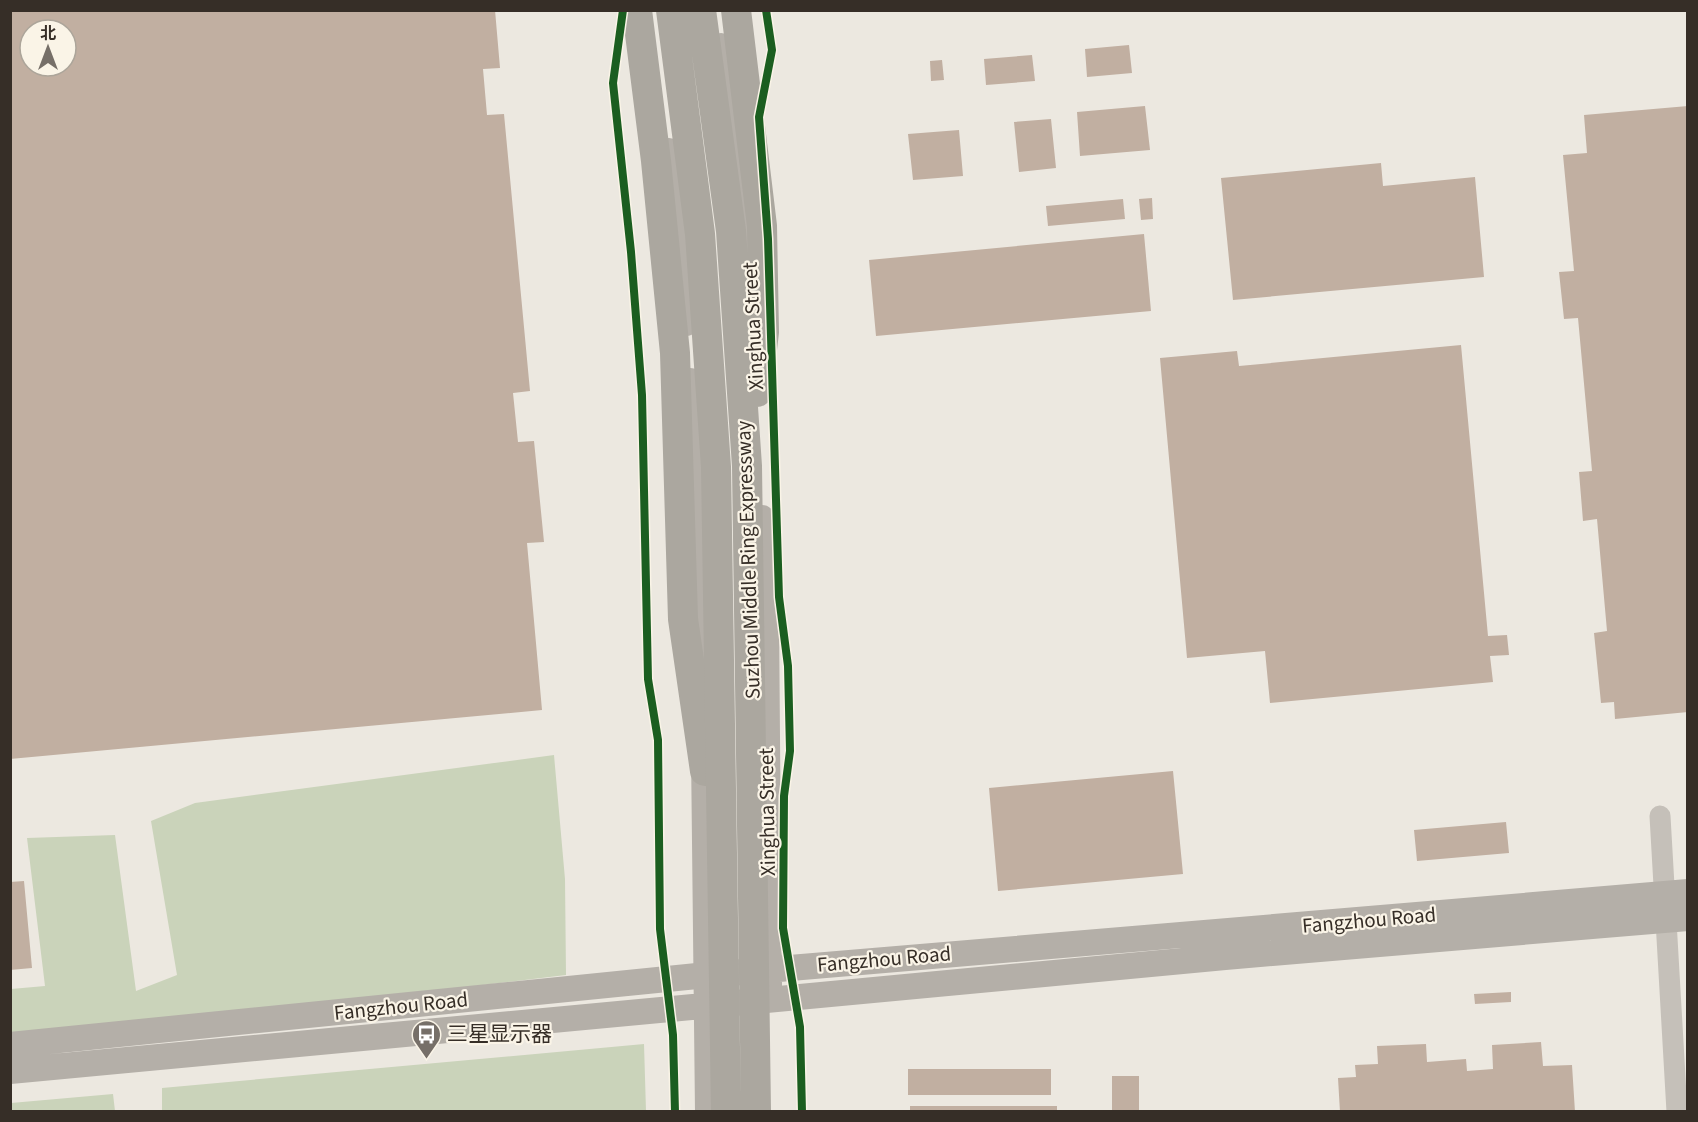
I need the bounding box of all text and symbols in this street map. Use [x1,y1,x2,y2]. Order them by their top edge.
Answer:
north arrow [18,18,78,78]
text: 北 [40,23,56,45]
street label: Xinghua Street [735,261,771,391]
street label: Suzhou Middle Ring Expressway [728,420,768,700]
street label: Xinghua Street [751,748,783,876]
street label: Fangzhou Road [1301,899,1437,941]
street label: Fangzhou Road [816,938,952,980]
street label: Fangzhou Road [333,984,469,1028]
bus stop icon: 三星显示器 [410,1018,442,1060]
place label: 三星显示器 [447,1019,552,1049]

